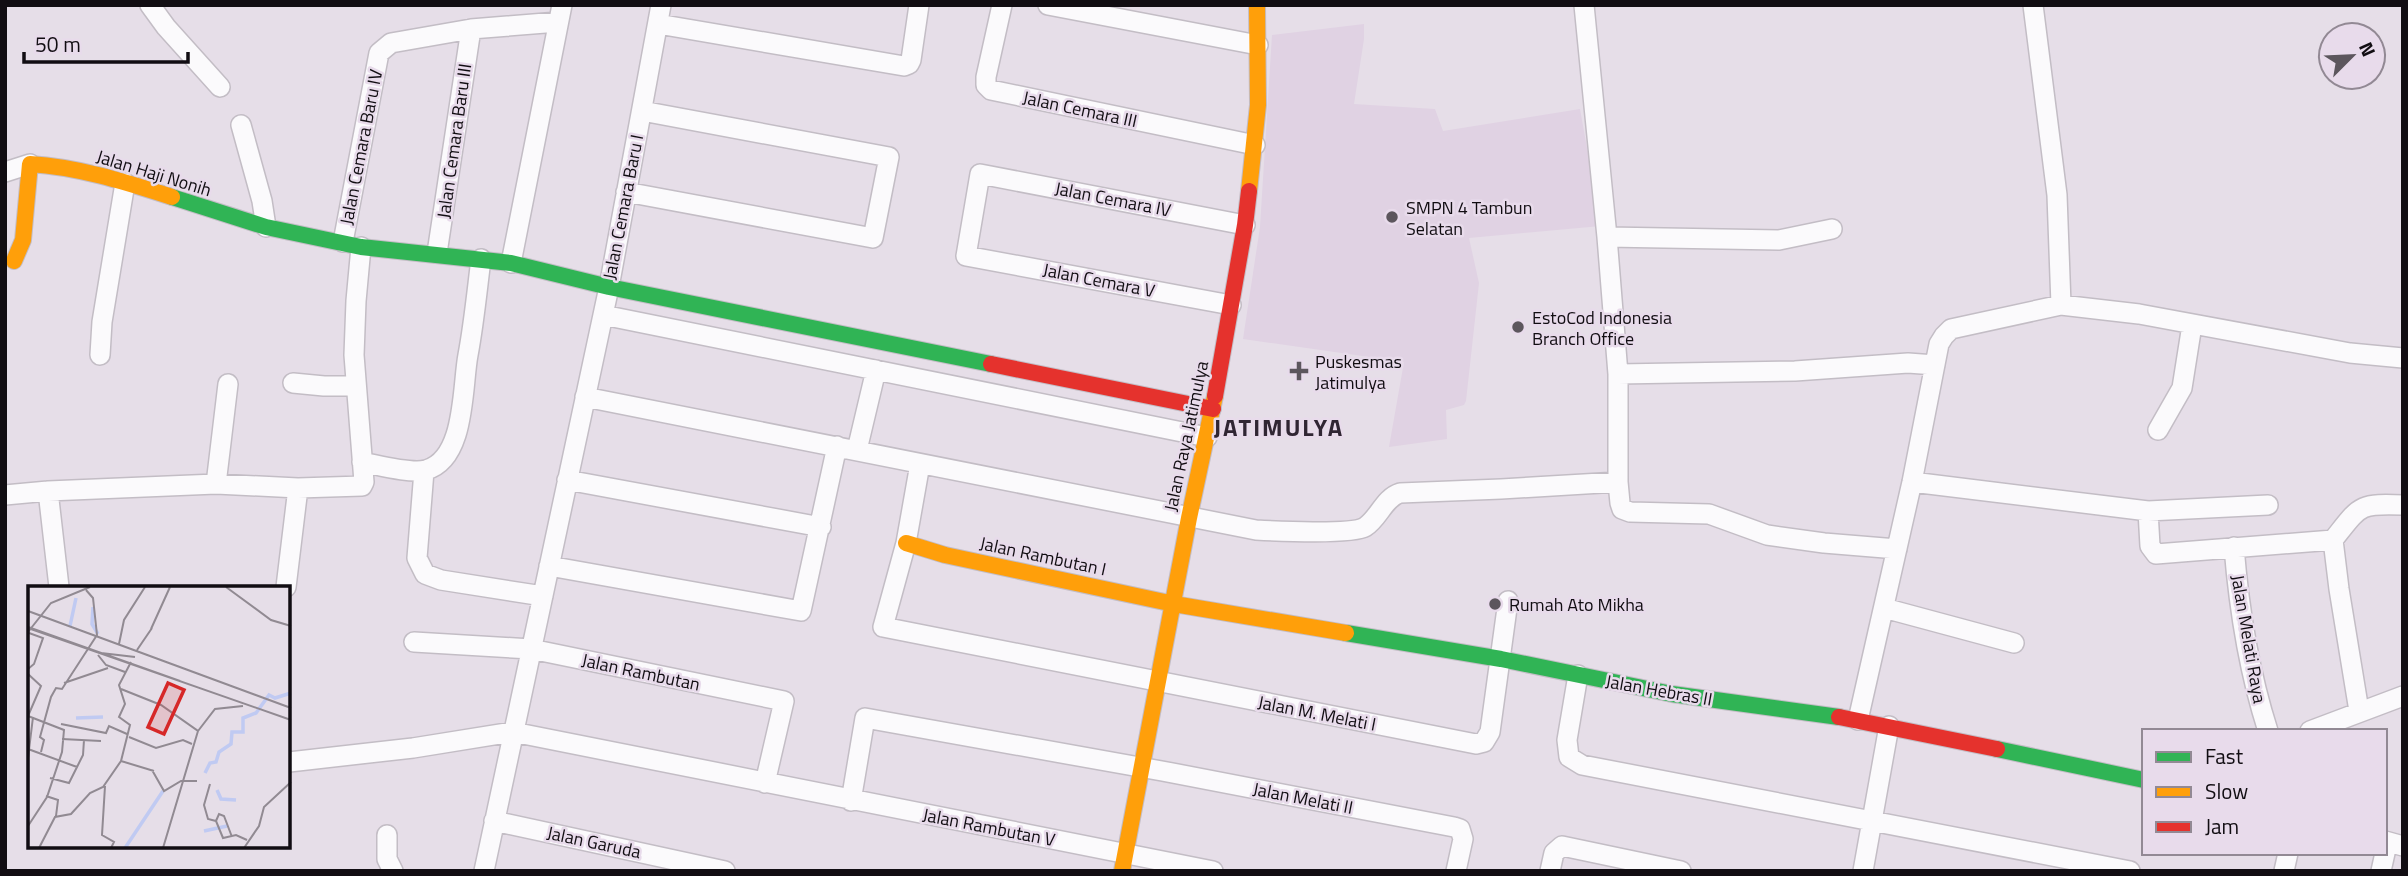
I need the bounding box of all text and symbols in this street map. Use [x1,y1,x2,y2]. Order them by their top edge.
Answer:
scale bar [24,21,189,65]
north arrow [2317,21,2387,91]
text: 50 m [35,28,81,60]
text: N [2352,37,2384,61]
street label: Jalan Cemara Baru III [430,62,478,220]
street label: Jalan Cemara Baru IV [333,66,389,227]
street label: Jalan Cemara III [1020,84,1140,134]
street label: Jalan Cemara Baru I [596,132,650,282]
street label: Jalan Haji Nonih [93,143,215,203]
street label: Jalan Cemara IV [1053,174,1174,224]
place label: SMPN 4 Tambun Selatan [1406,194,1532,242]
marker: SMPN 4 Tambun Selatan [1384,209,1400,225]
street label: Jalan Cemara V [1041,256,1158,304]
place label: EstoCod Indonesia Branch Office [1532,304,1672,352]
marker: EstoCod Indonesia Branch Office [1510,319,1526,335]
place label: Puskesmas Jatimulya [1315,348,1402,396]
street label: Jalan Raya Jatimulya [1157,358,1215,514]
marker: Puskesmas Jatimulya [1289,361,1309,381]
district label: JATIMULYA [1214,409,1344,445]
street label: Jalan Rambutan I [977,529,1109,583]
street label: Jalan Melati Raya [2224,573,2274,705]
inset map [28,586,290,848]
place label: Rumah Ato Mikha [1509,591,1644,618]
marker: Rumah Ato Mikha [1487,596,1503,612]
street label: Jalan Rambutan [579,646,703,698]
street label: Jalan Hebras II [1603,667,1715,713]
street label: Jalan M. Melati I [1256,688,1378,738]
legend [2142,729,2387,855]
text: Fast [2205,740,2244,772]
street label: Jalan Melati II [1251,775,1355,821]
text: Slow [2205,775,2248,807]
street label: Jalan Rambutan V [920,801,1058,853]
text: Jam [2205,810,2239,842]
street label: Jalan Garuda [545,819,643,865]

